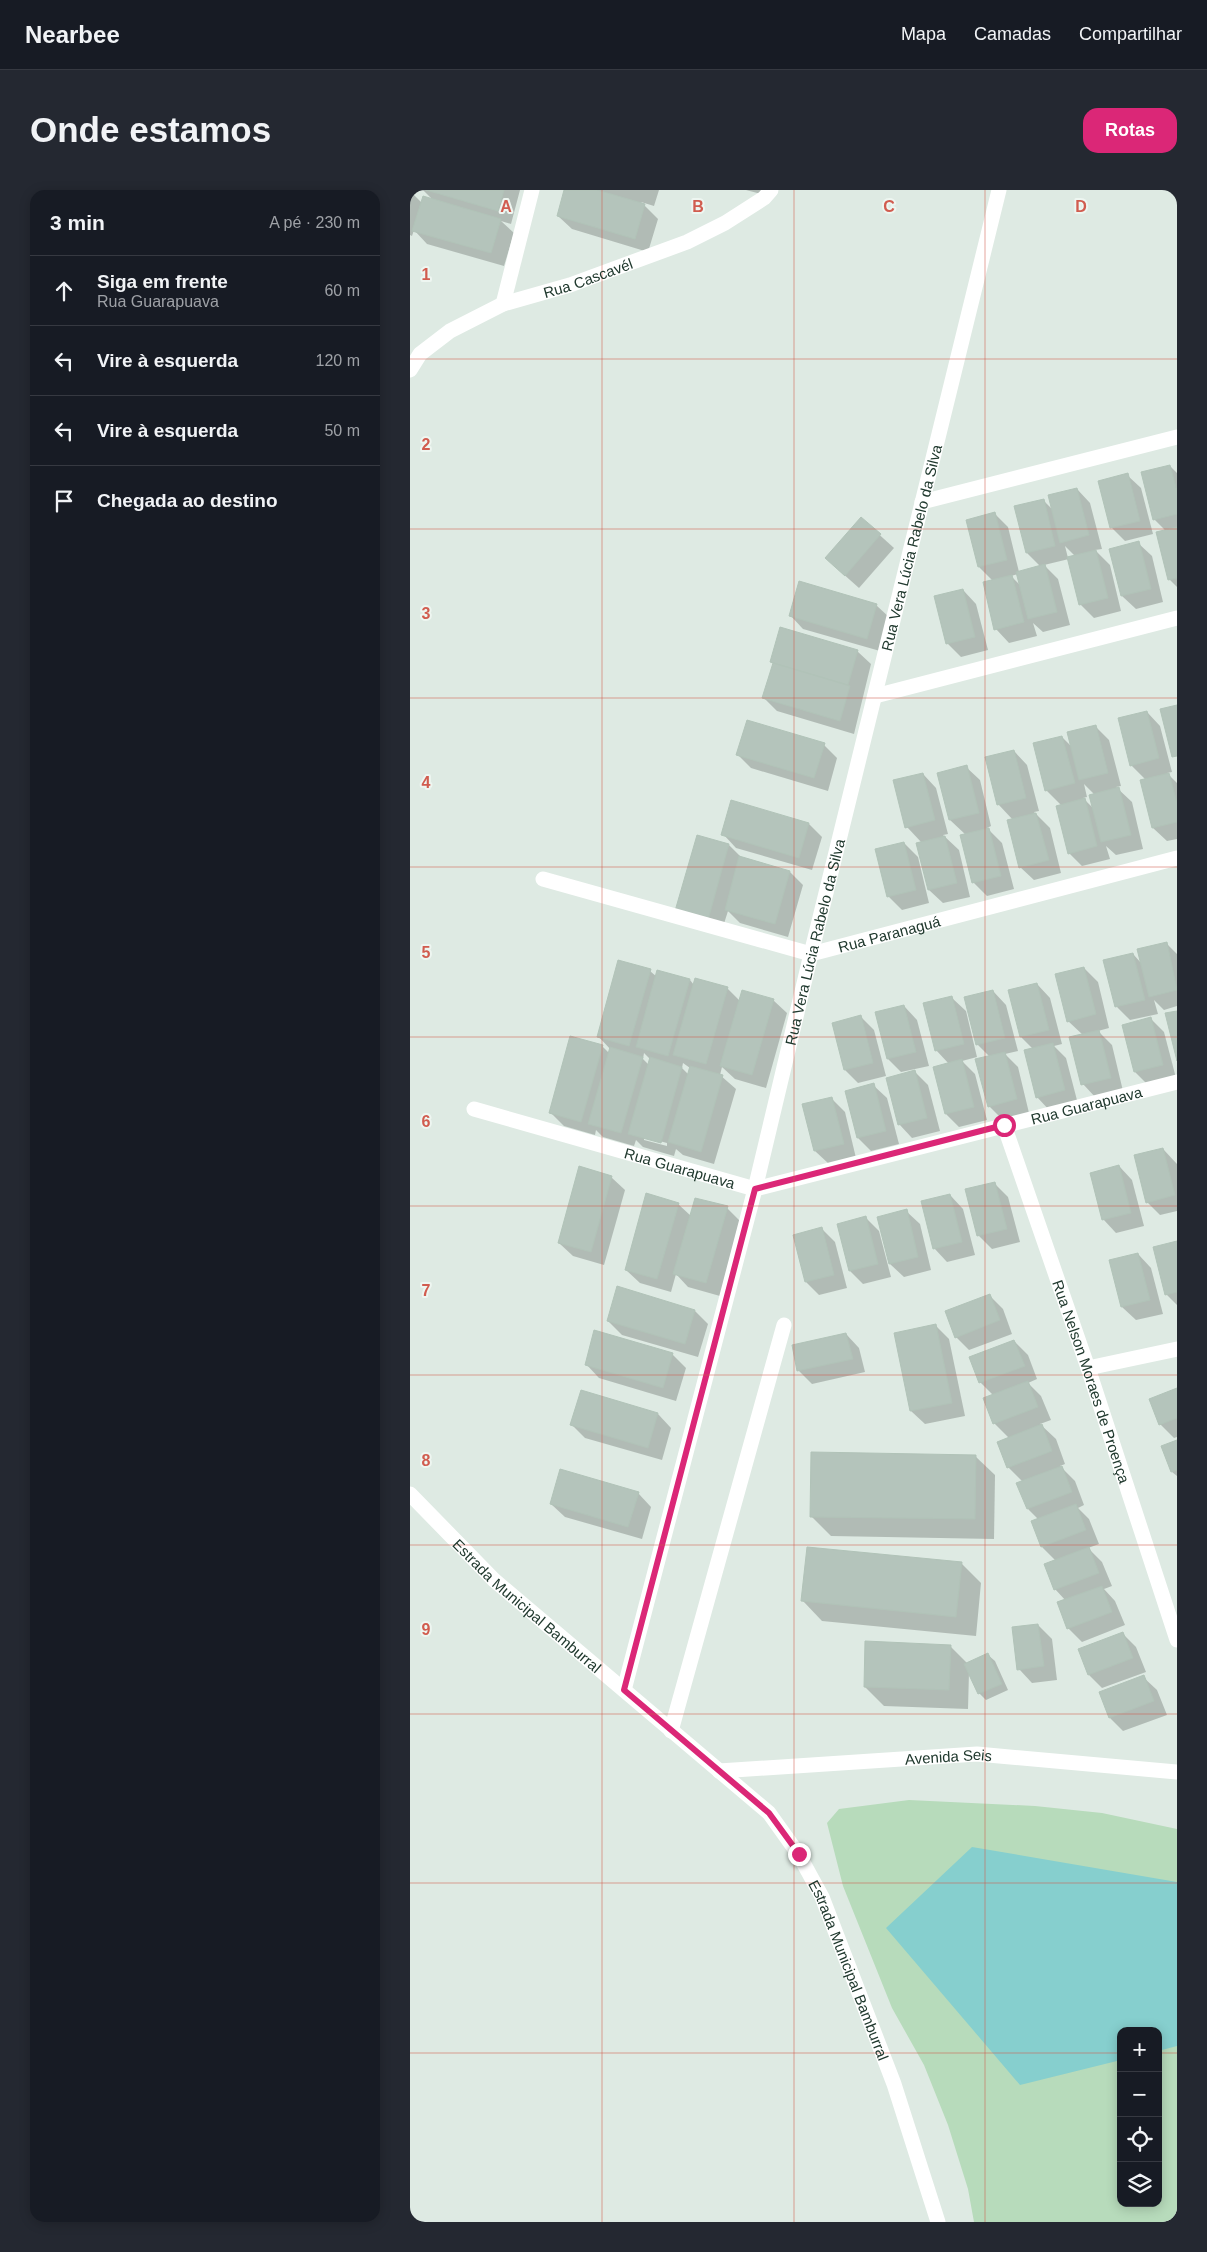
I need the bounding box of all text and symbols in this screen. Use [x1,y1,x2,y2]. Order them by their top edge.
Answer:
text: Nearbee [25,21,120,48]
text: Mapa [901,24,946,44]
text: Camadas [974,24,1051,44]
text: Compartilhar [1079,24,1182,44]
button: Rotas [1083,108,1177,153]
text: Onde estamos [30,110,271,149]
text: A [500,198,512,215]
text: B [692,198,704,215]
text: C [883,198,895,215]
text: D [1075,198,1087,215]
text: 3 min [50,211,105,234]
text: A pé · 230 m [269,214,360,231]
street label: Rua Cascavél [541,254,635,301]
text: 1 [422,266,431,283]
text: Siga em frente [97,271,228,292]
icon: ahead [50,277,78,305]
text: 60 m [324,282,360,299]
text: Rua Guarapuava [97,293,219,310]
icon: left [50,347,78,375]
text: Vire à esquerda [97,350,238,371]
text: 120 m [316,352,360,369]
icon: left [50,417,78,445]
text: Vire à esquerda [97,420,238,441]
text: 50 m [324,422,360,439]
text: 2 [422,436,431,453]
street label: Rua Vera Lúcia Rabelo da Silva [877,442,945,652]
icon: arrive [50,487,78,515]
text: Chegada ao destino [97,490,278,511]
text: 3 [422,605,431,622]
text: 4 [422,774,431,791]
street label: Rua Vera Lúcia Rabelo da Silva [781,836,848,1047]
street label: Rua Paranaguá [836,912,943,955]
text: 5 [422,944,431,961]
street label: Rua Guarapuava [1029,1083,1144,1127]
text: 6 [422,1113,431,1130]
route start [993,1114,1016,1137]
street label: Rua Guarapuava [623,1144,738,1192]
street label: Rua Nelson Moraes de Proença [1050,1277,1134,1486]
text: 7 [422,1282,431,1299]
text: 8 [422,1452,431,1469]
street label: Estrada Municipal Bamburral [450,1535,605,1676]
text: 9 [422,1621,431,1638]
street label: Avenida Seis [904,1745,993,1767]
route end [788,1843,811,1866]
street label: Estrada Municipal Bamburral [806,1877,893,2063]
map controls [1117,2027,1162,2207]
button: + [1117,2027,1162,2072]
button: − [1117,2072,1162,2117]
button: locate [1117,2117,1162,2162]
button: layers [1117,2162,1162,2207]

